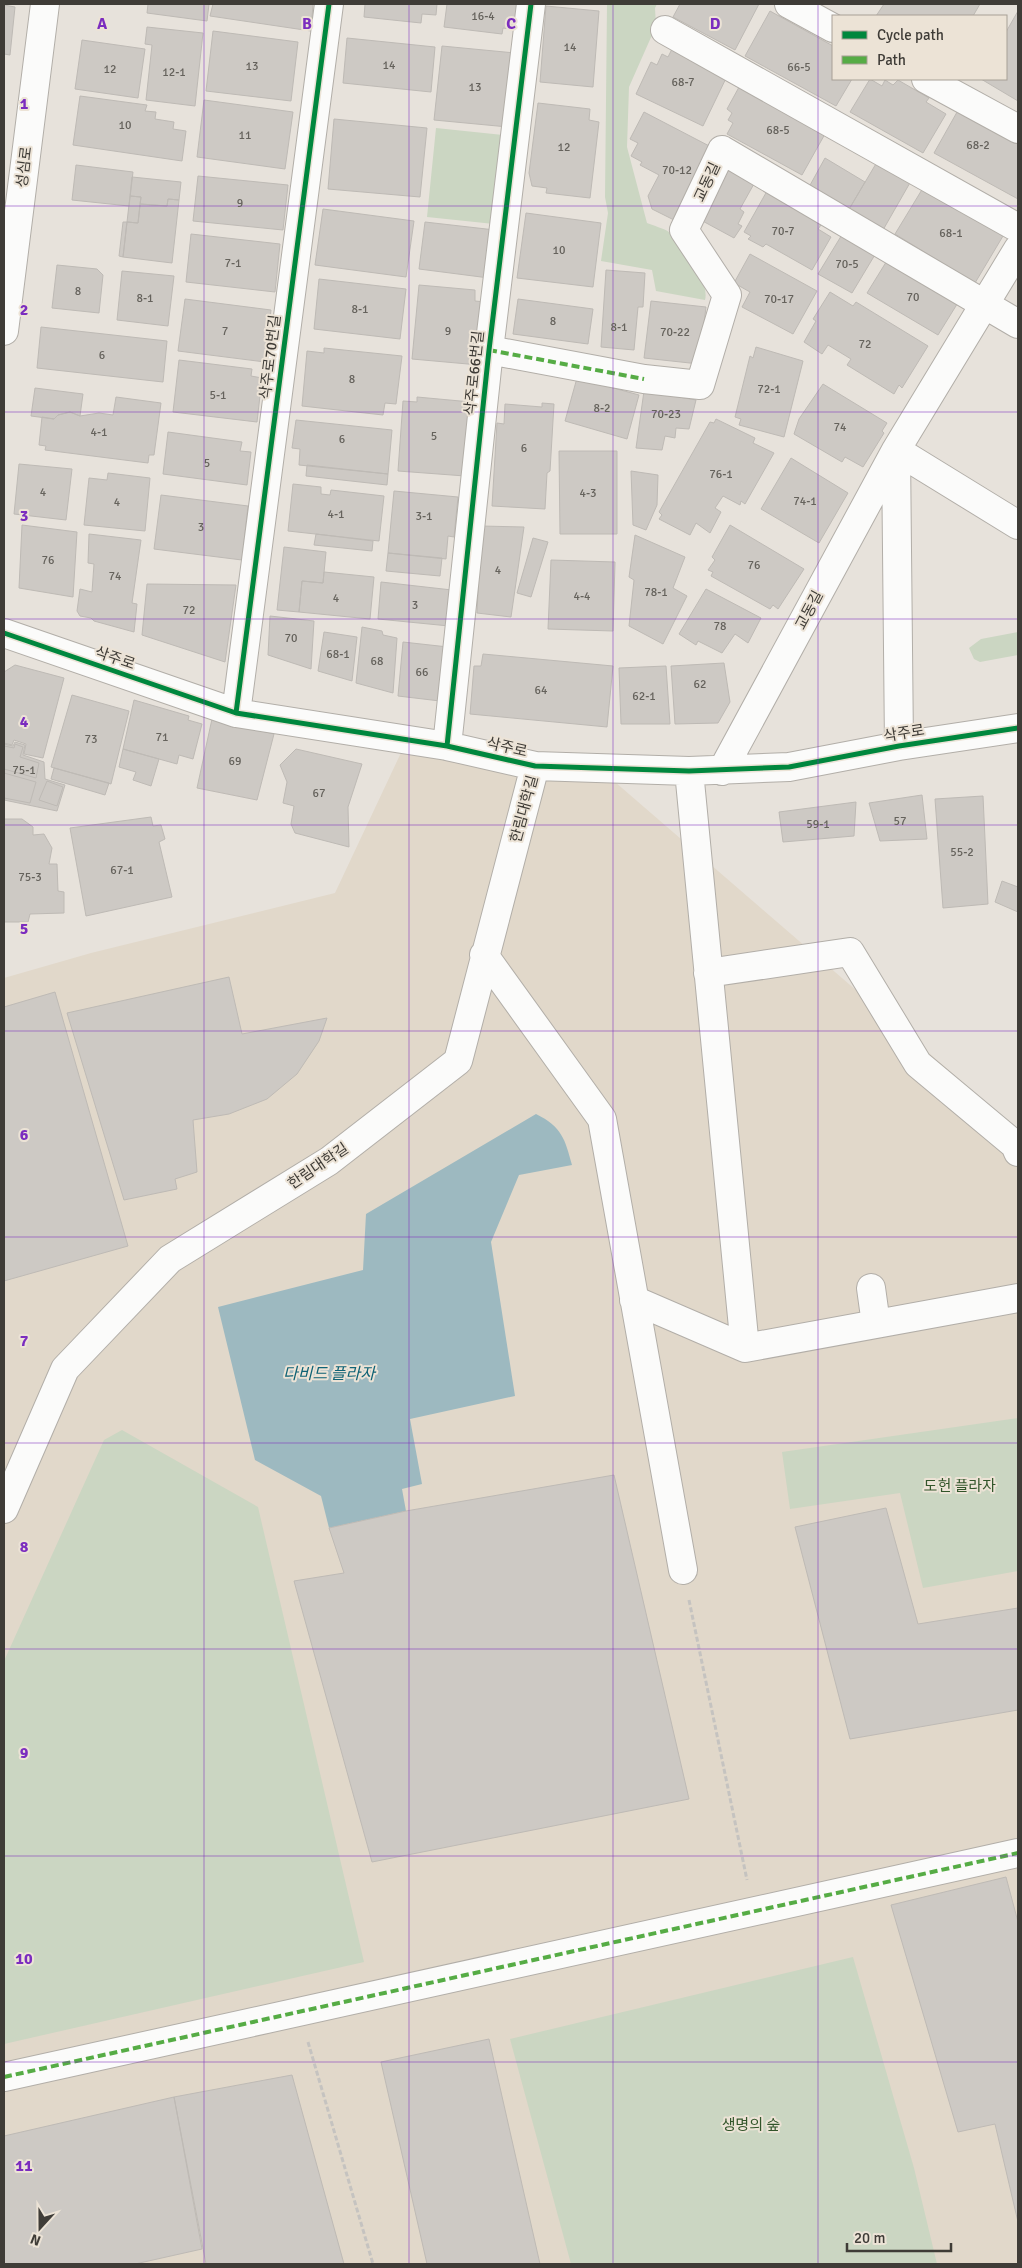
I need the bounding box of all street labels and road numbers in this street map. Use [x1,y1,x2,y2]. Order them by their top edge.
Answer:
street label: 성심로 [13,145,35,189]
street label: 교동길 [690,159,724,205]
street label: 삭주로70번길 [256,314,284,400]
street label: 삭주로66번길 [461,330,487,416]
street label: 교동길 [791,587,827,633]
street label: 삭주로 [92,643,138,673]
street label: 삭주로 [882,721,926,745]
street label: 삭주로 [485,734,529,760]
street label: 한림대학길 [506,773,542,845]
street label: 한림대학길 [284,1139,352,1193]

